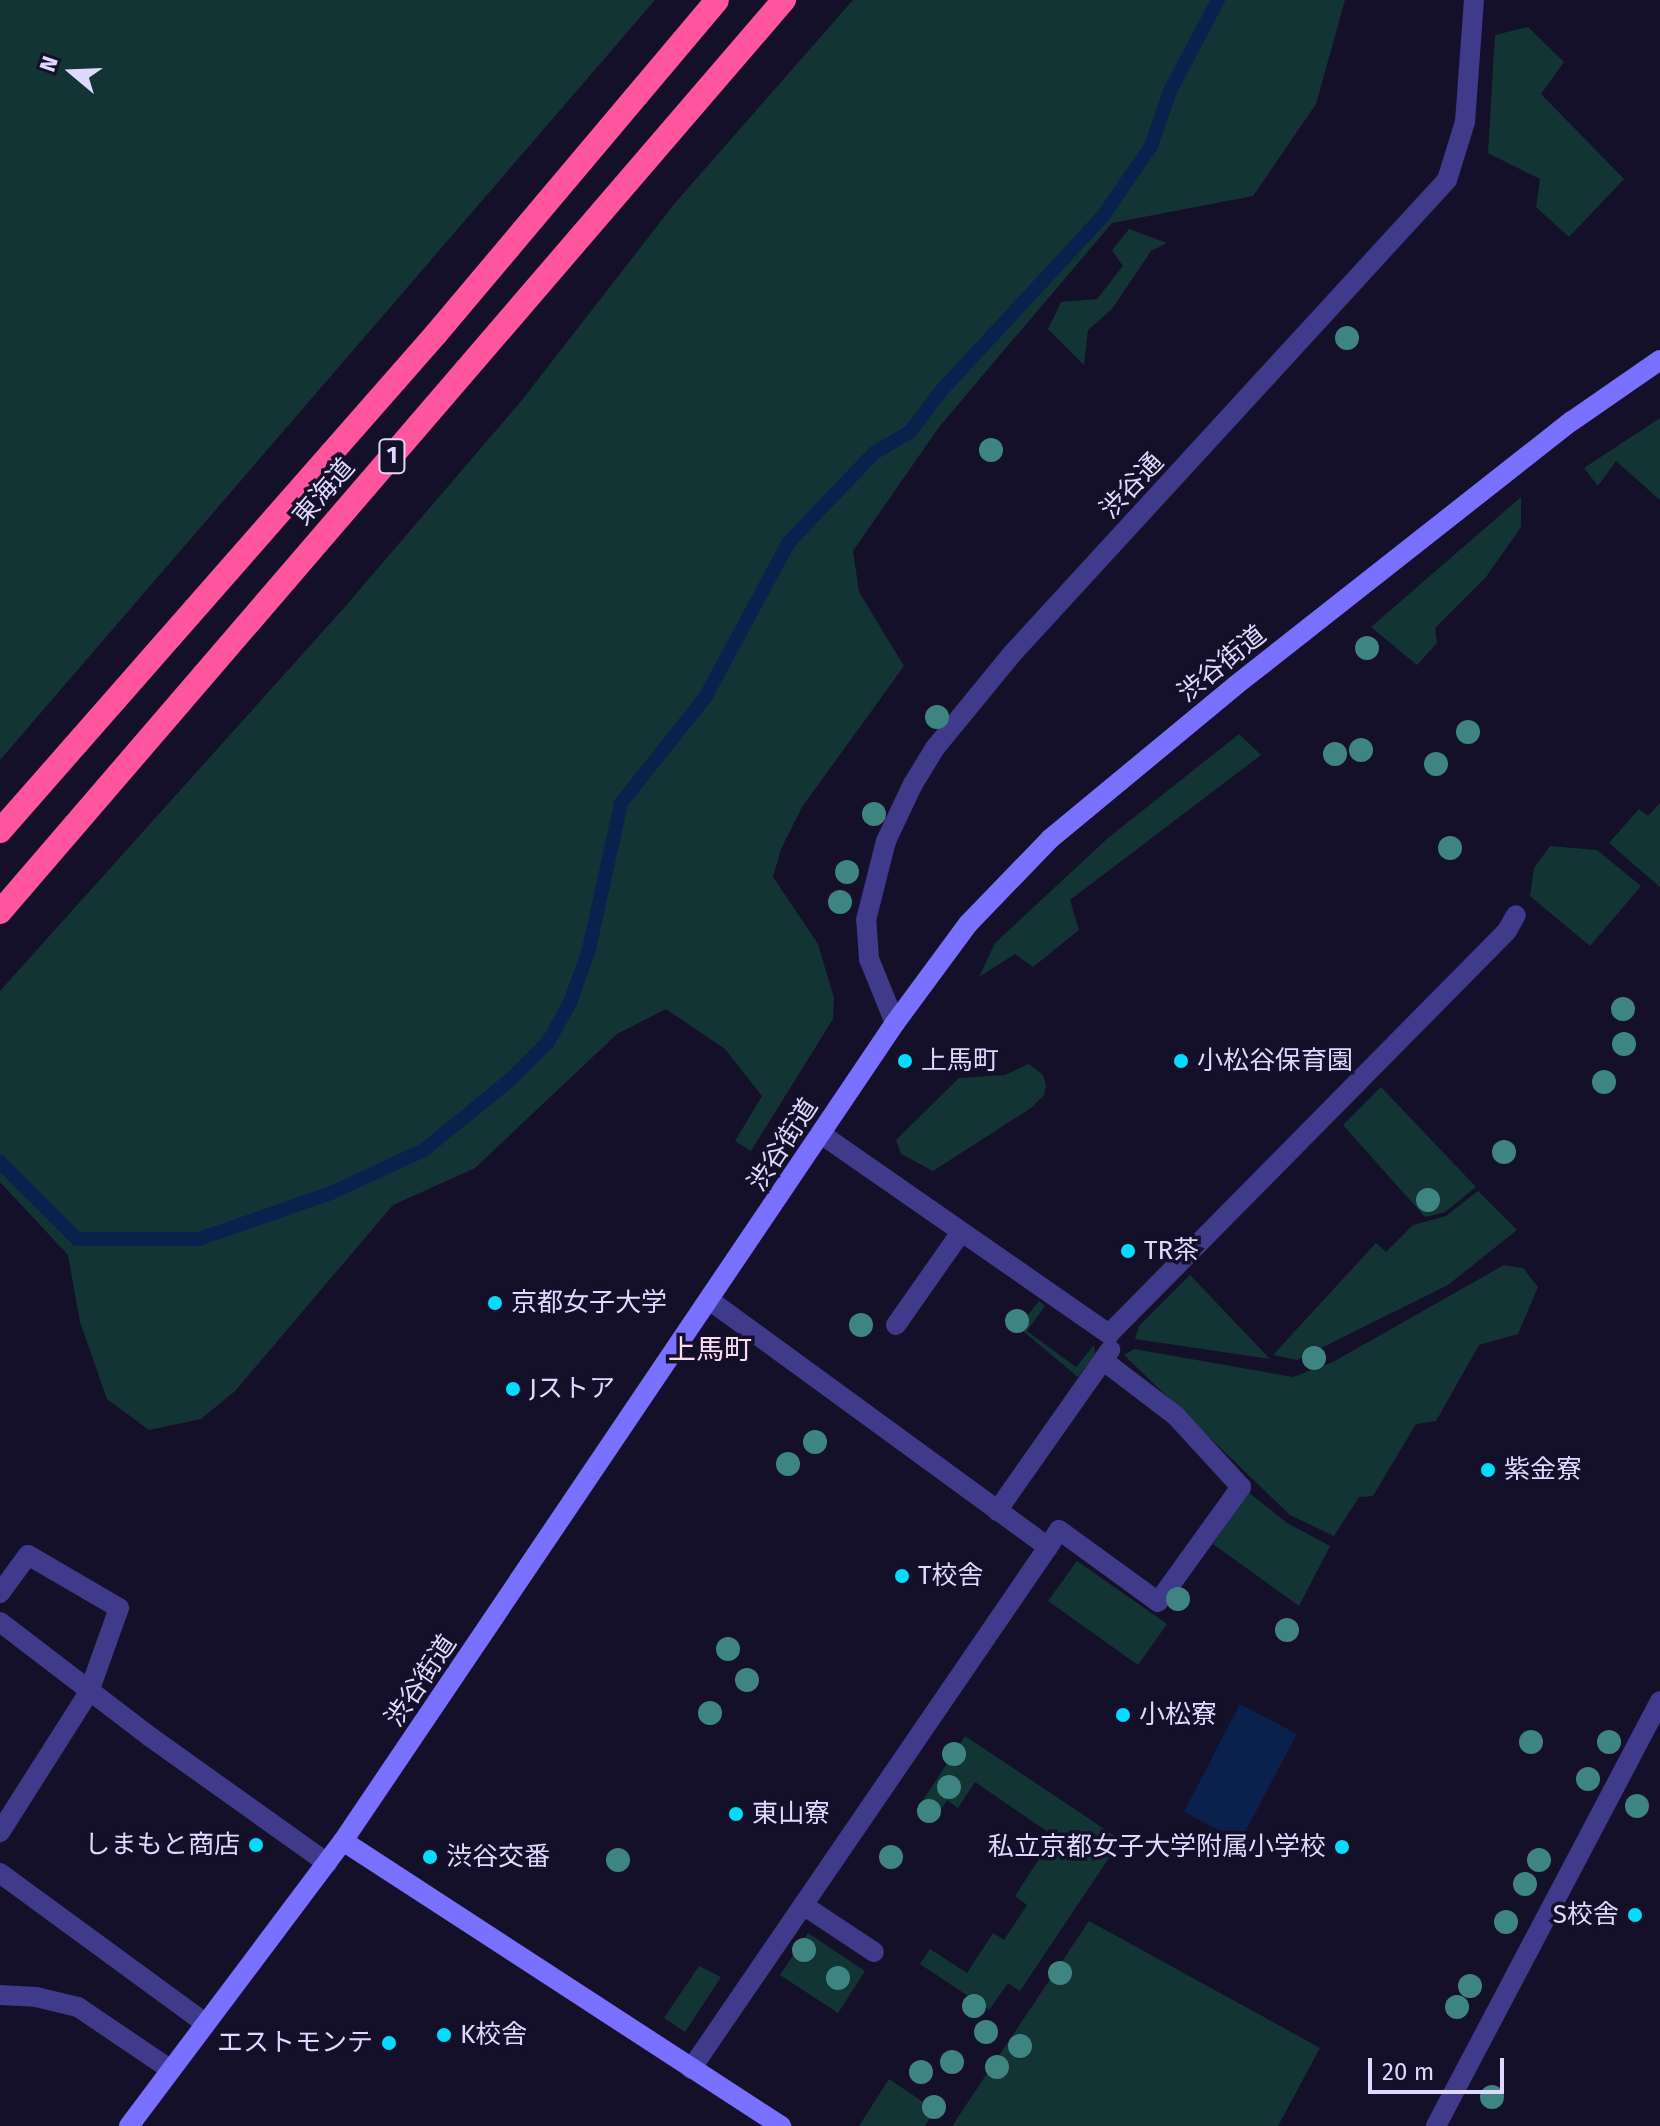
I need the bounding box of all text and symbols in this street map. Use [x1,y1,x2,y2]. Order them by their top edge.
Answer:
north arrow [32,32,112,112]
text: N [34,53,64,75]
road number: 1 [378,436,406,476]
street label: 渋谷通 [1094,447,1170,525]
street label: 東海道 [287,452,361,532]
street label: 渋谷街道 [1172,619,1272,709]
place label: 上馬町 [921,1045,999,1077]
place label: 小松谷保育園 [1197,1045,1353,1077]
marker: 上馬町 [896,1052,914,1070]
marker: 小松谷保育園 [1172,1052,1190,1070]
street label: 渋谷街道 [742,1093,824,1197]
place label: TR茶 [1144,1235,1199,1267]
marker: TR茶 [1119,1242,1137,1260]
place label: 京都女子大学 [511,1287,667,1319]
marker: 京都女子大学 [486,1294,504,1312]
district label: 上馬町 [668,1333,752,1367]
place label: Jストア [529,1373,615,1405]
marker: Jストア [504,1380,522,1398]
place label: 紫金寮 [1504,1454,1582,1486]
marker: 紫金寮 [1479,1461,1497,1479]
place label: T校舎 [918,1560,983,1592]
marker: T校舎 [893,1567,911,1585]
street label: 渋谷街道 [379,1629,463,1733]
place label: 小松寮 [1139,1699,1217,1731]
marker: 小松寮 [1114,1706,1132,1724]
place label: 東山寮 [752,1798,830,1830]
marker: 東山寮 [727,1805,745,1823]
place label: しまもと商店 [84,1829,240,1861]
place label: 私立京都女子大学附属小学校 [988,1831,1326,1863]
marker: しまもと商店 [247,1836,265,1854]
marker: 私立京都女子大学附属小学校 [1333,1838,1351,1856]
place label: 渋谷交番 [446,1841,550,1873]
marker: 渋谷交番 [421,1848,439,1866]
place label: S校舎 [1553,1899,1619,1931]
marker: S校舎 [1626,1906,1644,1924]
place label: K校舎 [460,2019,527,2051]
marker: K校舎 [435,2026,453,2044]
place label: エストモンテ [217,2027,373,2059]
marker: エストモンテ [380,2034,398,2052]
scale bar [1372,2042,1508,2092]
text: 20 m [1382,2058,1434,2086]

